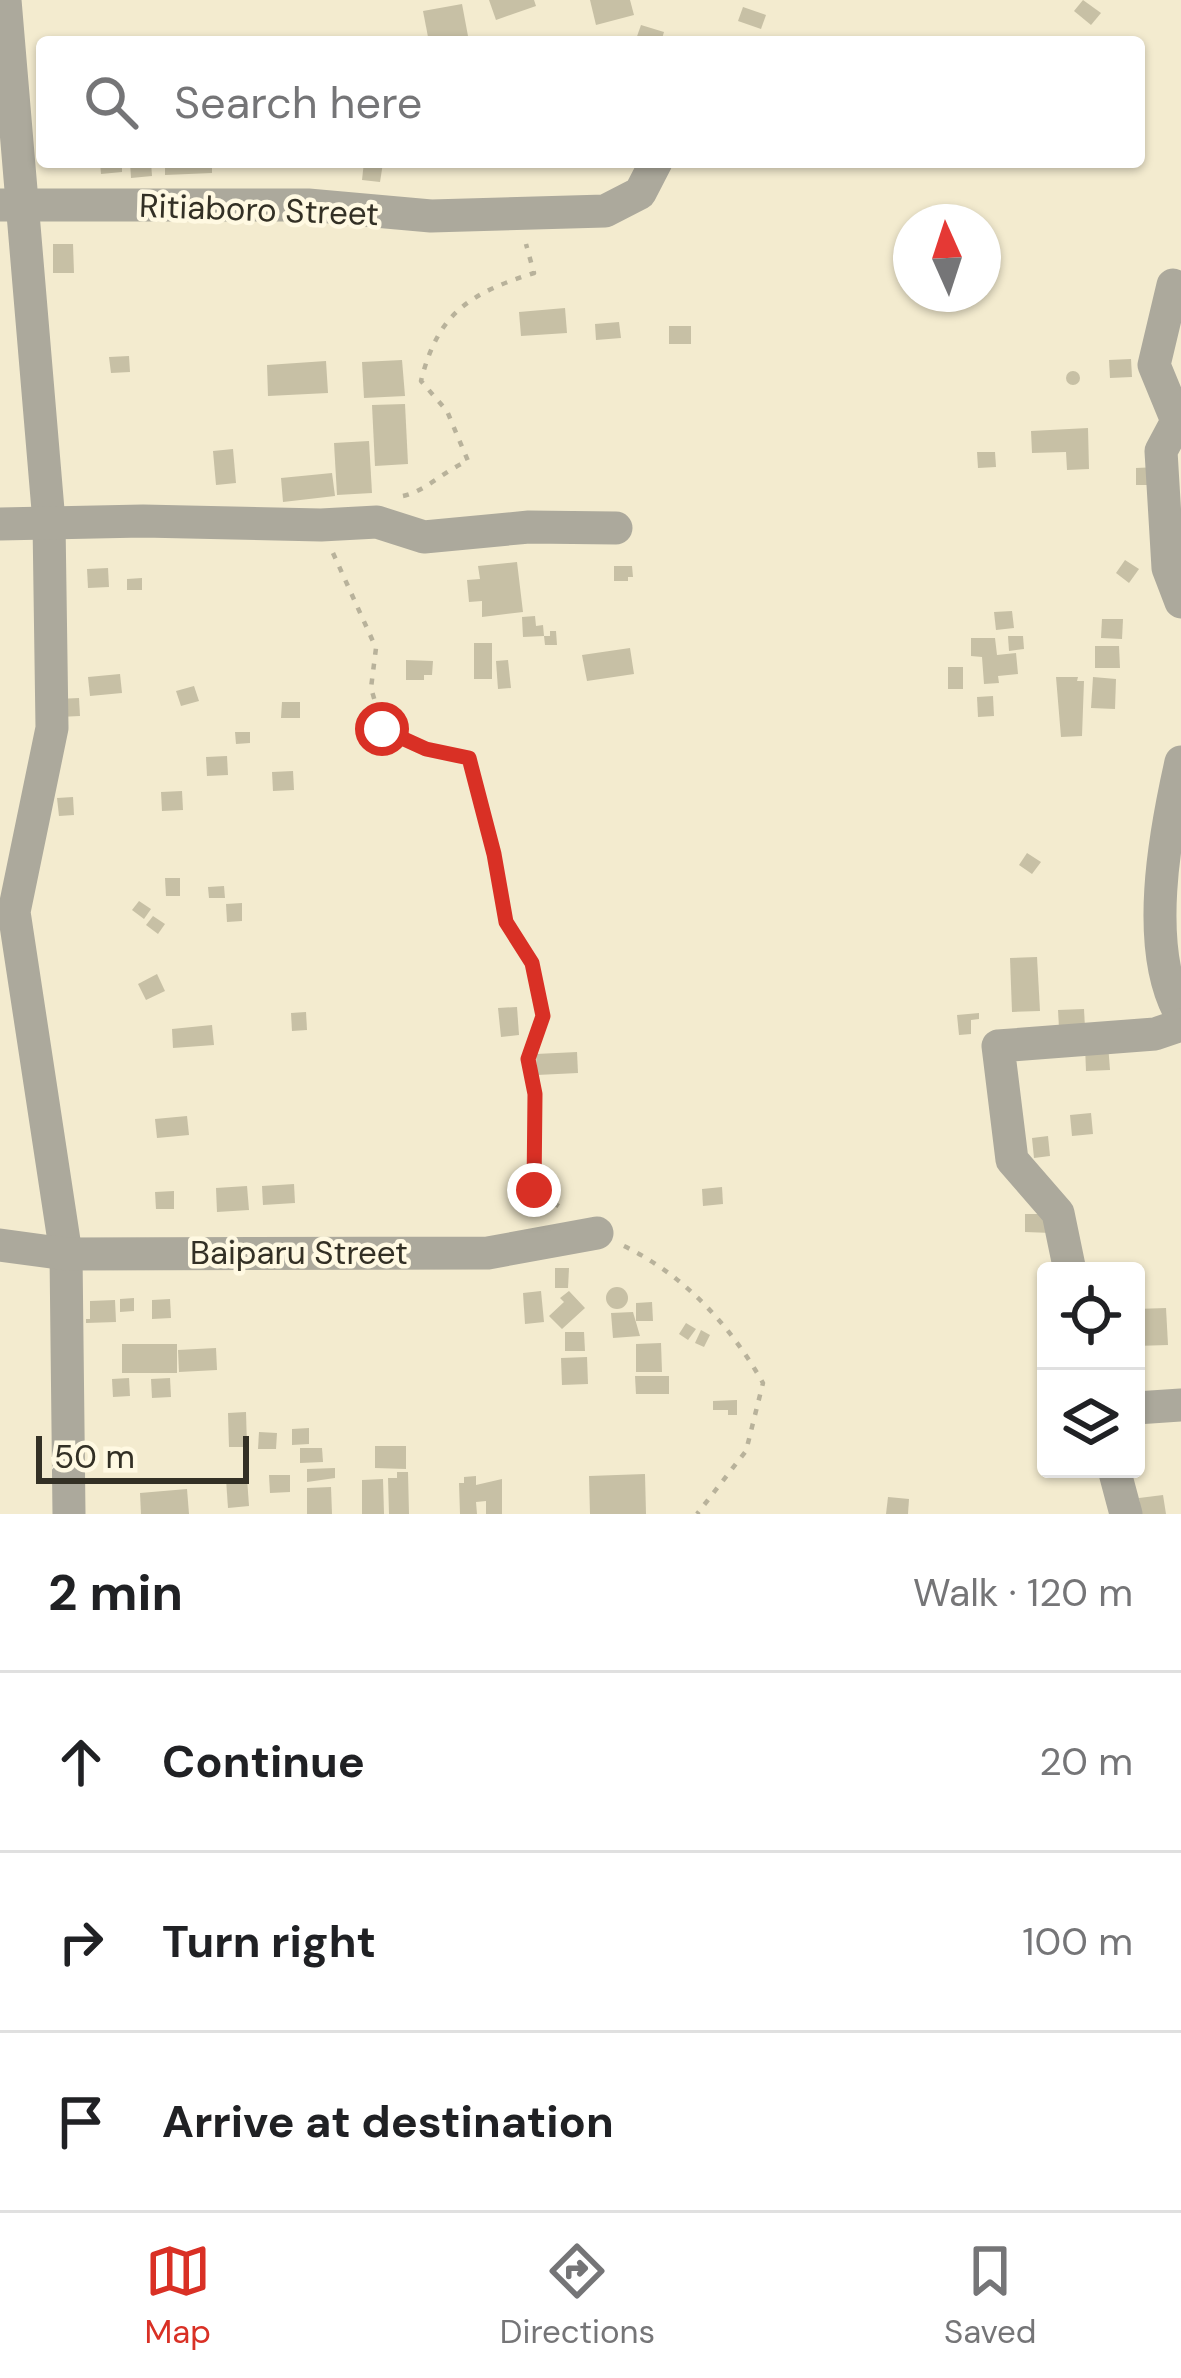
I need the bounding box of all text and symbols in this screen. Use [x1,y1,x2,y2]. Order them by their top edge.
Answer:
search box [36,36,1145,168]
icon: search [78,69,144,135]
text: Search here [174,73,422,132]
street label: Ritiaboro Street [138,184,380,235]
north arrow [893,204,1001,312]
route start [355,702,409,756]
route end [507,1163,561,1217]
street label: Baiparu Street [190,1231,408,1274]
map controls [1037,1262,1145,1478]
button: locate [1037,1262,1145,1370]
button: layers [1037,1370,1145,1478]
scale bar [36,1430,249,1483]
text: 50 m [54,1435,135,1478]
text: 2 min [48,1559,183,1626]
text: Walk · 120 m [913,1567,1133,1618]
icon: ahead [48,1729,114,1795]
text: Continue [162,1732,365,1791]
text: 20 m [1039,1736,1133,1787]
icon: right [48,1909,114,1975]
text: Turn right [162,1912,376,1971]
text: 100 m [1022,1916,1133,1967]
icon: arrive [48,2089,114,2155]
text: Arrive at destination [162,2092,614,2151]
tab: Map [144,2238,211,2353]
tab: Directions [500,2238,655,2353]
tab: Saved [944,2238,1037,2353]

